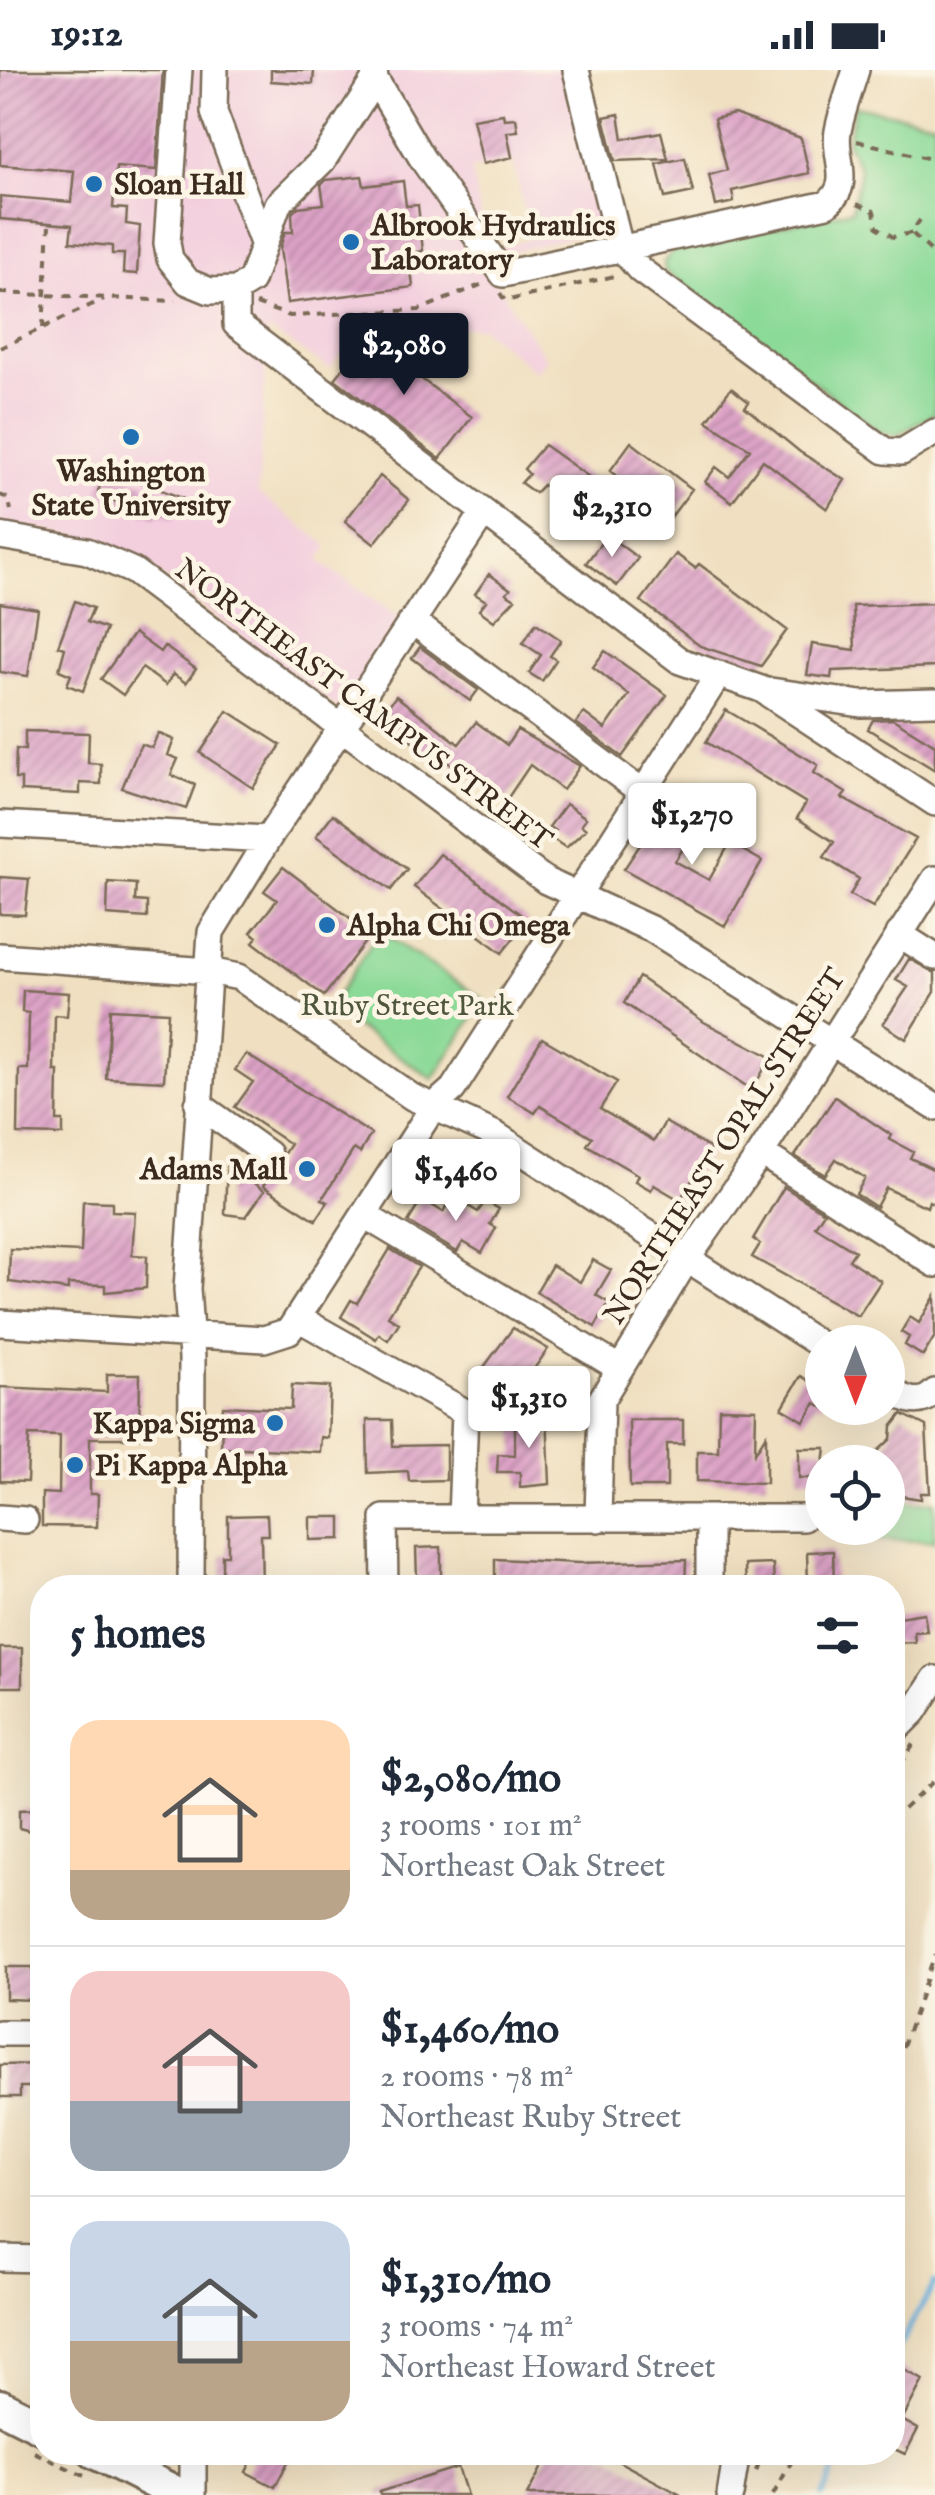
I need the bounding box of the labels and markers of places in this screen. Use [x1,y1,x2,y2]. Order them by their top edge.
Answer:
place label: Sloan Hall [114,167,245,205]
marker: Sloan Hall [83,173,105,195]
place label: Albrook Hydraulics Laboratory [370,208,616,280]
marker: Albrook Hydraulics Laboratory [340,231,362,253]
pin: $2,080 [323,313,485,398]
marker: Washington State University [120,426,142,448]
place label: Washington State University [31,454,232,526]
pin: $2,310 [531,475,693,560]
pin: $1,270 [611,783,773,868]
place label: Alpha Chi Omega [346,908,571,946]
marker: Alpha Chi Omega [316,914,338,936]
pin: $1,460 [375,1139,537,1224]
place label: Adams Mall [139,1152,288,1190]
marker: Adams Mall [296,1158,318,1180]
pin: $1,310 [448,1366,610,1451]
place label: Kappa Sigma [92,1406,256,1444]
marker: Kappa Sigma [264,1412,286,1434]
place label: Pi Kappa Alpha [95,1448,288,1486]
marker: Pi Kappa Alpha [64,1454,86,1476]

